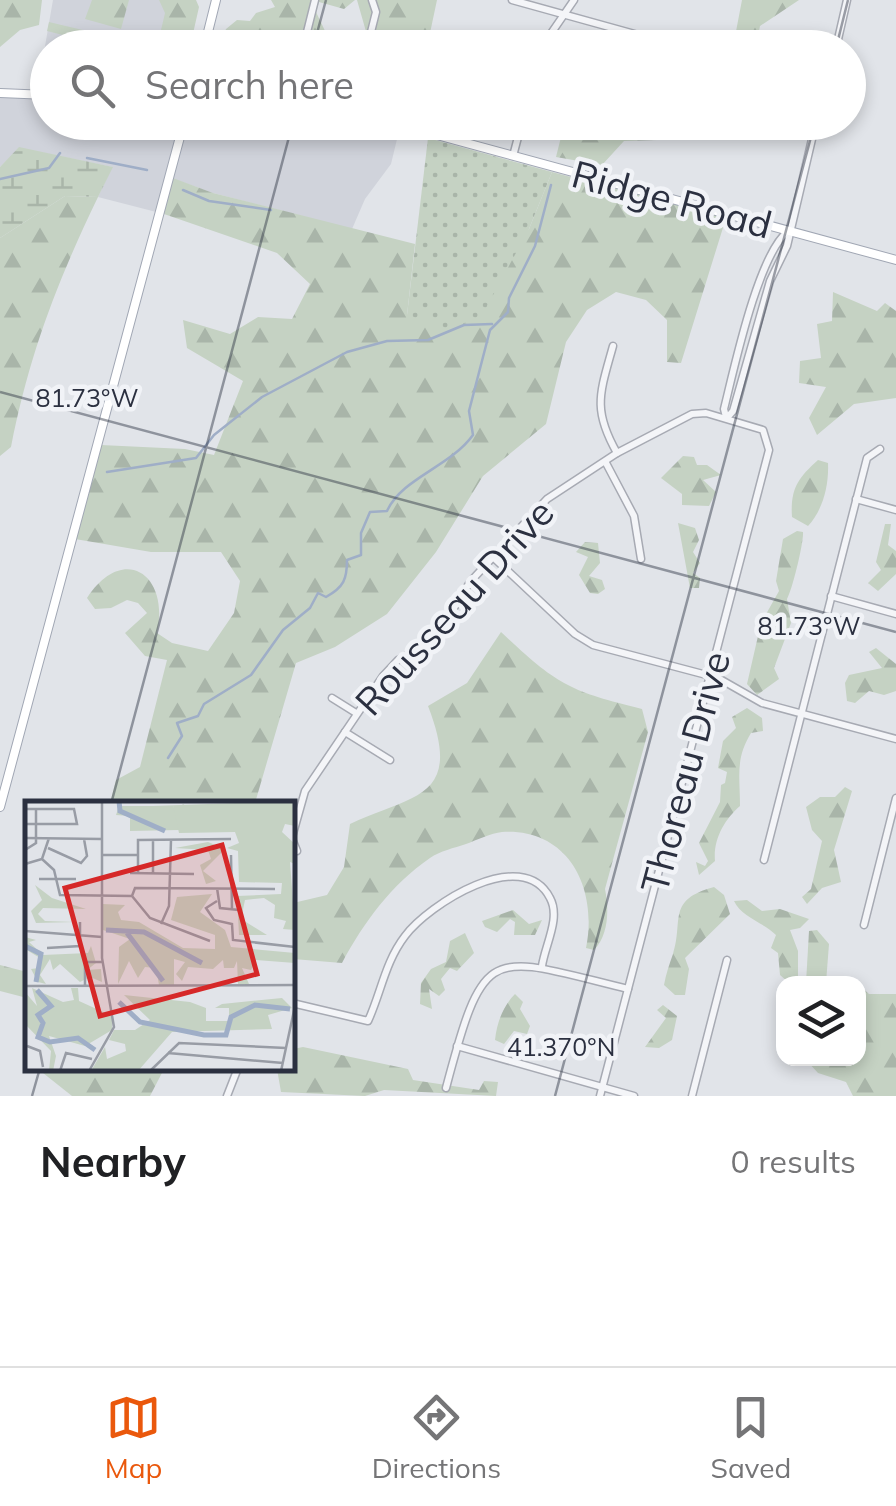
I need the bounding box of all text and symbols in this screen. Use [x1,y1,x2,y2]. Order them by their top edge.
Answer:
search box [30,30,866,140]
icon: search [65,58,120,113]
text: Search here [145,61,354,109]
street label: Ridge Road [567,149,777,249]
text: 81.73°W [35,382,139,413]
street label: Rousseau Drive [344,489,564,725]
text: 81.73°W [757,610,861,641]
street label: Thoreau Drive [630,646,740,898]
inset map [25,801,295,1071]
map controls [776,976,866,1066]
button: layers [776,976,866,1066]
text: 41.370°N [507,1031,615,1062]
text: Nearby [40,1135,186,1188]
text: 0 results [731,1141,856,1181]
tab: Map [105,1390,162,1485]
tab: Directions [372,1390,501,1485]
tab: Saved [710,1390,791,1485]

